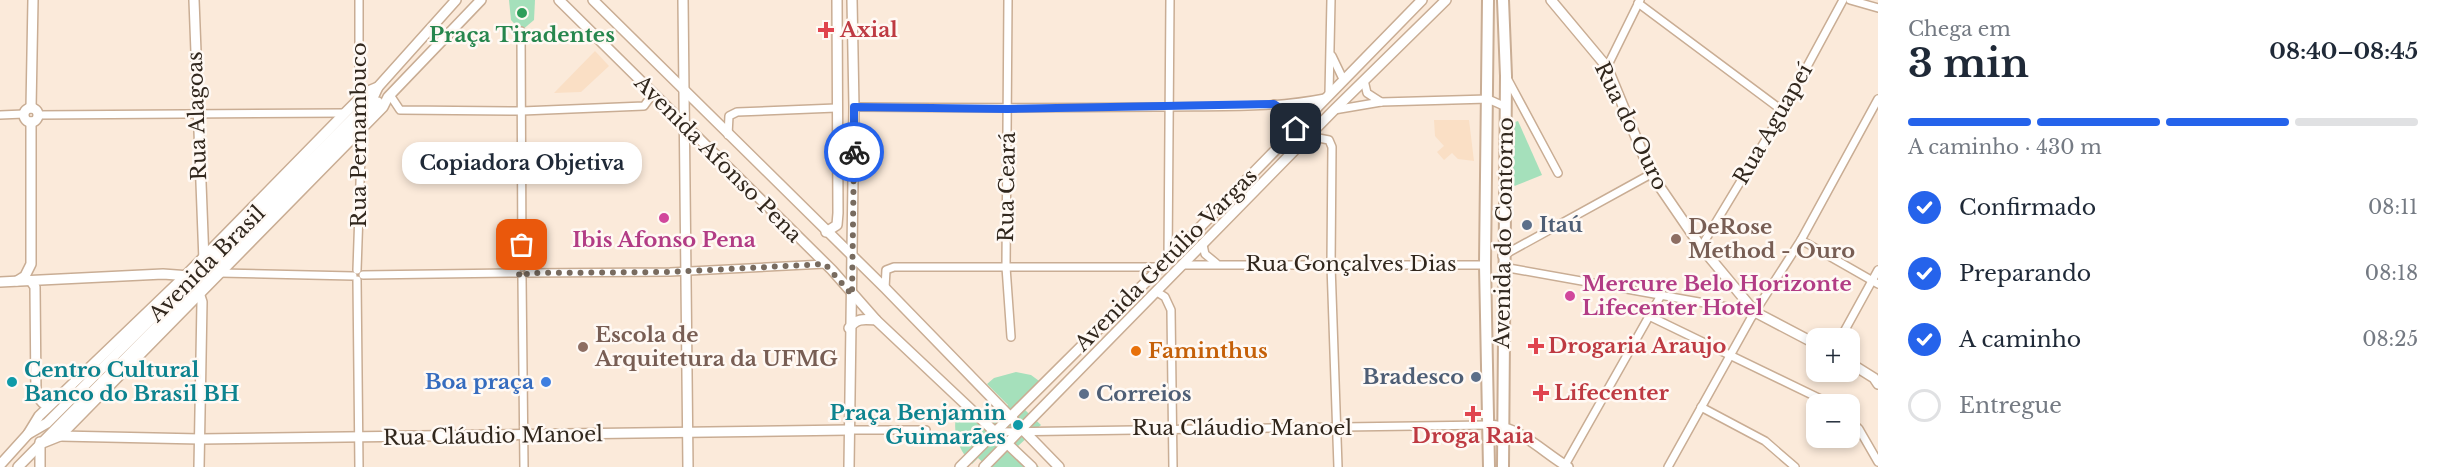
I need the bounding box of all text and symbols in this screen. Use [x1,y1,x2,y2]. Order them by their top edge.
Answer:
marker: Praça Tiradentes [515,6,529,20]
place label: Axial [839,17,898,43]
text: Chega em [1908,17,2011,41]
marker: Axial [817,21,835,39]
place label: Praça Tiradentes [429,22,615,48]
text: 08:40–08:45 [2269,38,2418,65]
text: 3 min [1908,39,2029,88]
street label: Rua Pernambuco [346,42,372,228]
street label: Rua Alagoas [182,51,212,181]
street label: Rua do Ouro [1589,58,1673,194]
street label: Rua Aguapeí [1728,58,1818,189]
street label: Avenida Afonso Pena [628,69,807,248]
pin [1270,103,1321,154]
icon: home [1279,112,1312,145]
street label: Avenida do Contorno [1489,117,1519,350]
courier [824,122,884,182]
street label: Rua Ceará [993,131,1021,242]
text: A caminho · 430 m [1908,135,2102,159]
icon: bike [838,136,871,169]
callout: Copiadora Objetiva [402,143,642,185]
text: Copiadora Objetiva [419,151,625,175]
street label: Avenida Getúlio Vargas [1069,163,1263,357]
icon: check [1908,191,1941,224]
text: Confirmado [1959,194,2096,221]
text: 08:11 [2368,195,2418,219]
street label: Avenida Brasil [143,200,271,328]
marker: Ibis Afonso Pena [657,211,671,225]
place label: Itaú [1539,212,1583,238]
place label: DeRose Method - Ouro [1688,214,1855,264]
marker: Itaú [1520,218,1534,232]
pin [496,219,547,270]
place label: Ibis Afonso Pena [572,227,756,253]
icon: bag [505,228,538,261]
marker: DeRose Method - Ouro [1669,232,1683,246]
street label: Rua Gonçalves Dias [1246,251,1456,277]
icon: check [1908,257,1941,290]
text: Preparando [1959,260,2091,287]
text: 08:18 [2365,261,2418,285]
place label: Mercure Belo Horizonte Lifecenter Hotel [1582,271,1852,321]
marker: Mercure Belo Horizonte Lifecenter Hotel [1563,289,1577,303]
place label: Escola de Arquitetura da UFMG [594,322,838,372]
icon: check [1908,323,1941,356]
text: A caminho [1959,326,2081,353]
text: 08:25 [2362,327,2418,351]
map controls [1806,328,1860,448]
button: + [1806,328,1860,382]
place label: Drogaria Araujo [1548,333,1727,359]
place label: Faminthus [1148,338,1268,364]
marker: Drogaria Araujo [1529,339,1543,353]
marker: Escola de Arquitetura da UFMG [576,340,590,354]
marker: Faminthus [1129,344,1143,358]
place label: Centro Cultural Banco do Brasil BH [24,357,240,407]
place label: Bradesco [1362,364,1464,390]
place label: Boa praça [425,369,534,395]
marker: Bradesco [1469,370,1483,384]
marker: Centro Cultural Banco do Brasil BH [5,375,19,389]
marker: Boa praça [539,375,553,389]
place label: Lifecenter [1554,380,1669,406]
place label: Correios [1096,381,1192,407]
marker: Lifecenter [1532,384,1550,402]
marker: Correios [1077,387,1091,401]
text: Entregue [1959,392,2062,419]
button: − [1806,394,1860,448]
place label: Praça Benjamin Guimarães [830,400,1006,450]
marker: Droga Raia [1466,407,1480,421]
street label: Rua Cláudio Manoel [1132,415,1352,441]
marker: Praça Benjamin Guimarães [1011,418,1025,432]
street label: Rua Cláudio Manoel [383,421,603,451]
place label: Droga Raia [1412,423,1534,449]

